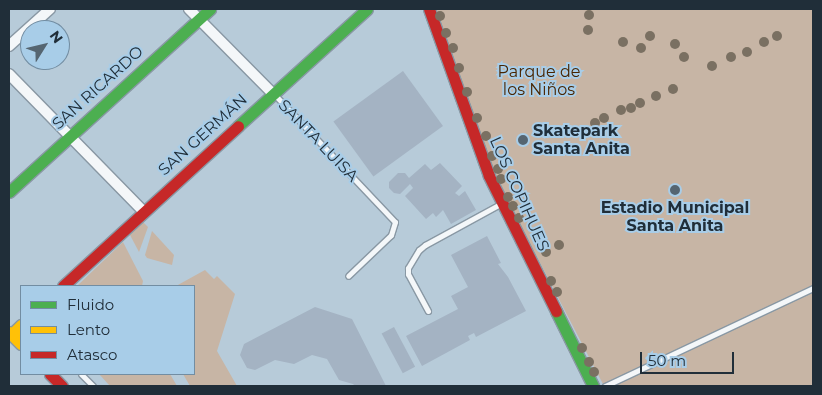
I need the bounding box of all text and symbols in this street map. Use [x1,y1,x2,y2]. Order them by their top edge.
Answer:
north arrow [20,20,70,70]
text: N [46,27,67,47]
street label: SAN RICARDO [49,42,147,134]
park label: Parque de los Niños [498,62,580,100]
street label: SAN GERMÁN [155,90,251,180]
street label: SANTA LUISA [274,96,362,186]
place label: Skatepark Santa Anita [533,121,630,159]
street label: LOS COPIHUES [485,134,553,254]
marker: Skatepark Santa Anita [517,134,529,146]
marker: Estadio Municipal Santa Anita [669,184,681,196]
place label: Estadio Municipal Santa Anita [601,198,749,236]
legend [20,285,195,375]
text: Fluido [67,295,114,314]
text: Lento [67,320,110,339]
scale bar [642,342,736,374]
text: Atasco [67,345,117,364]
text: 50 m [648,351,686,370]

